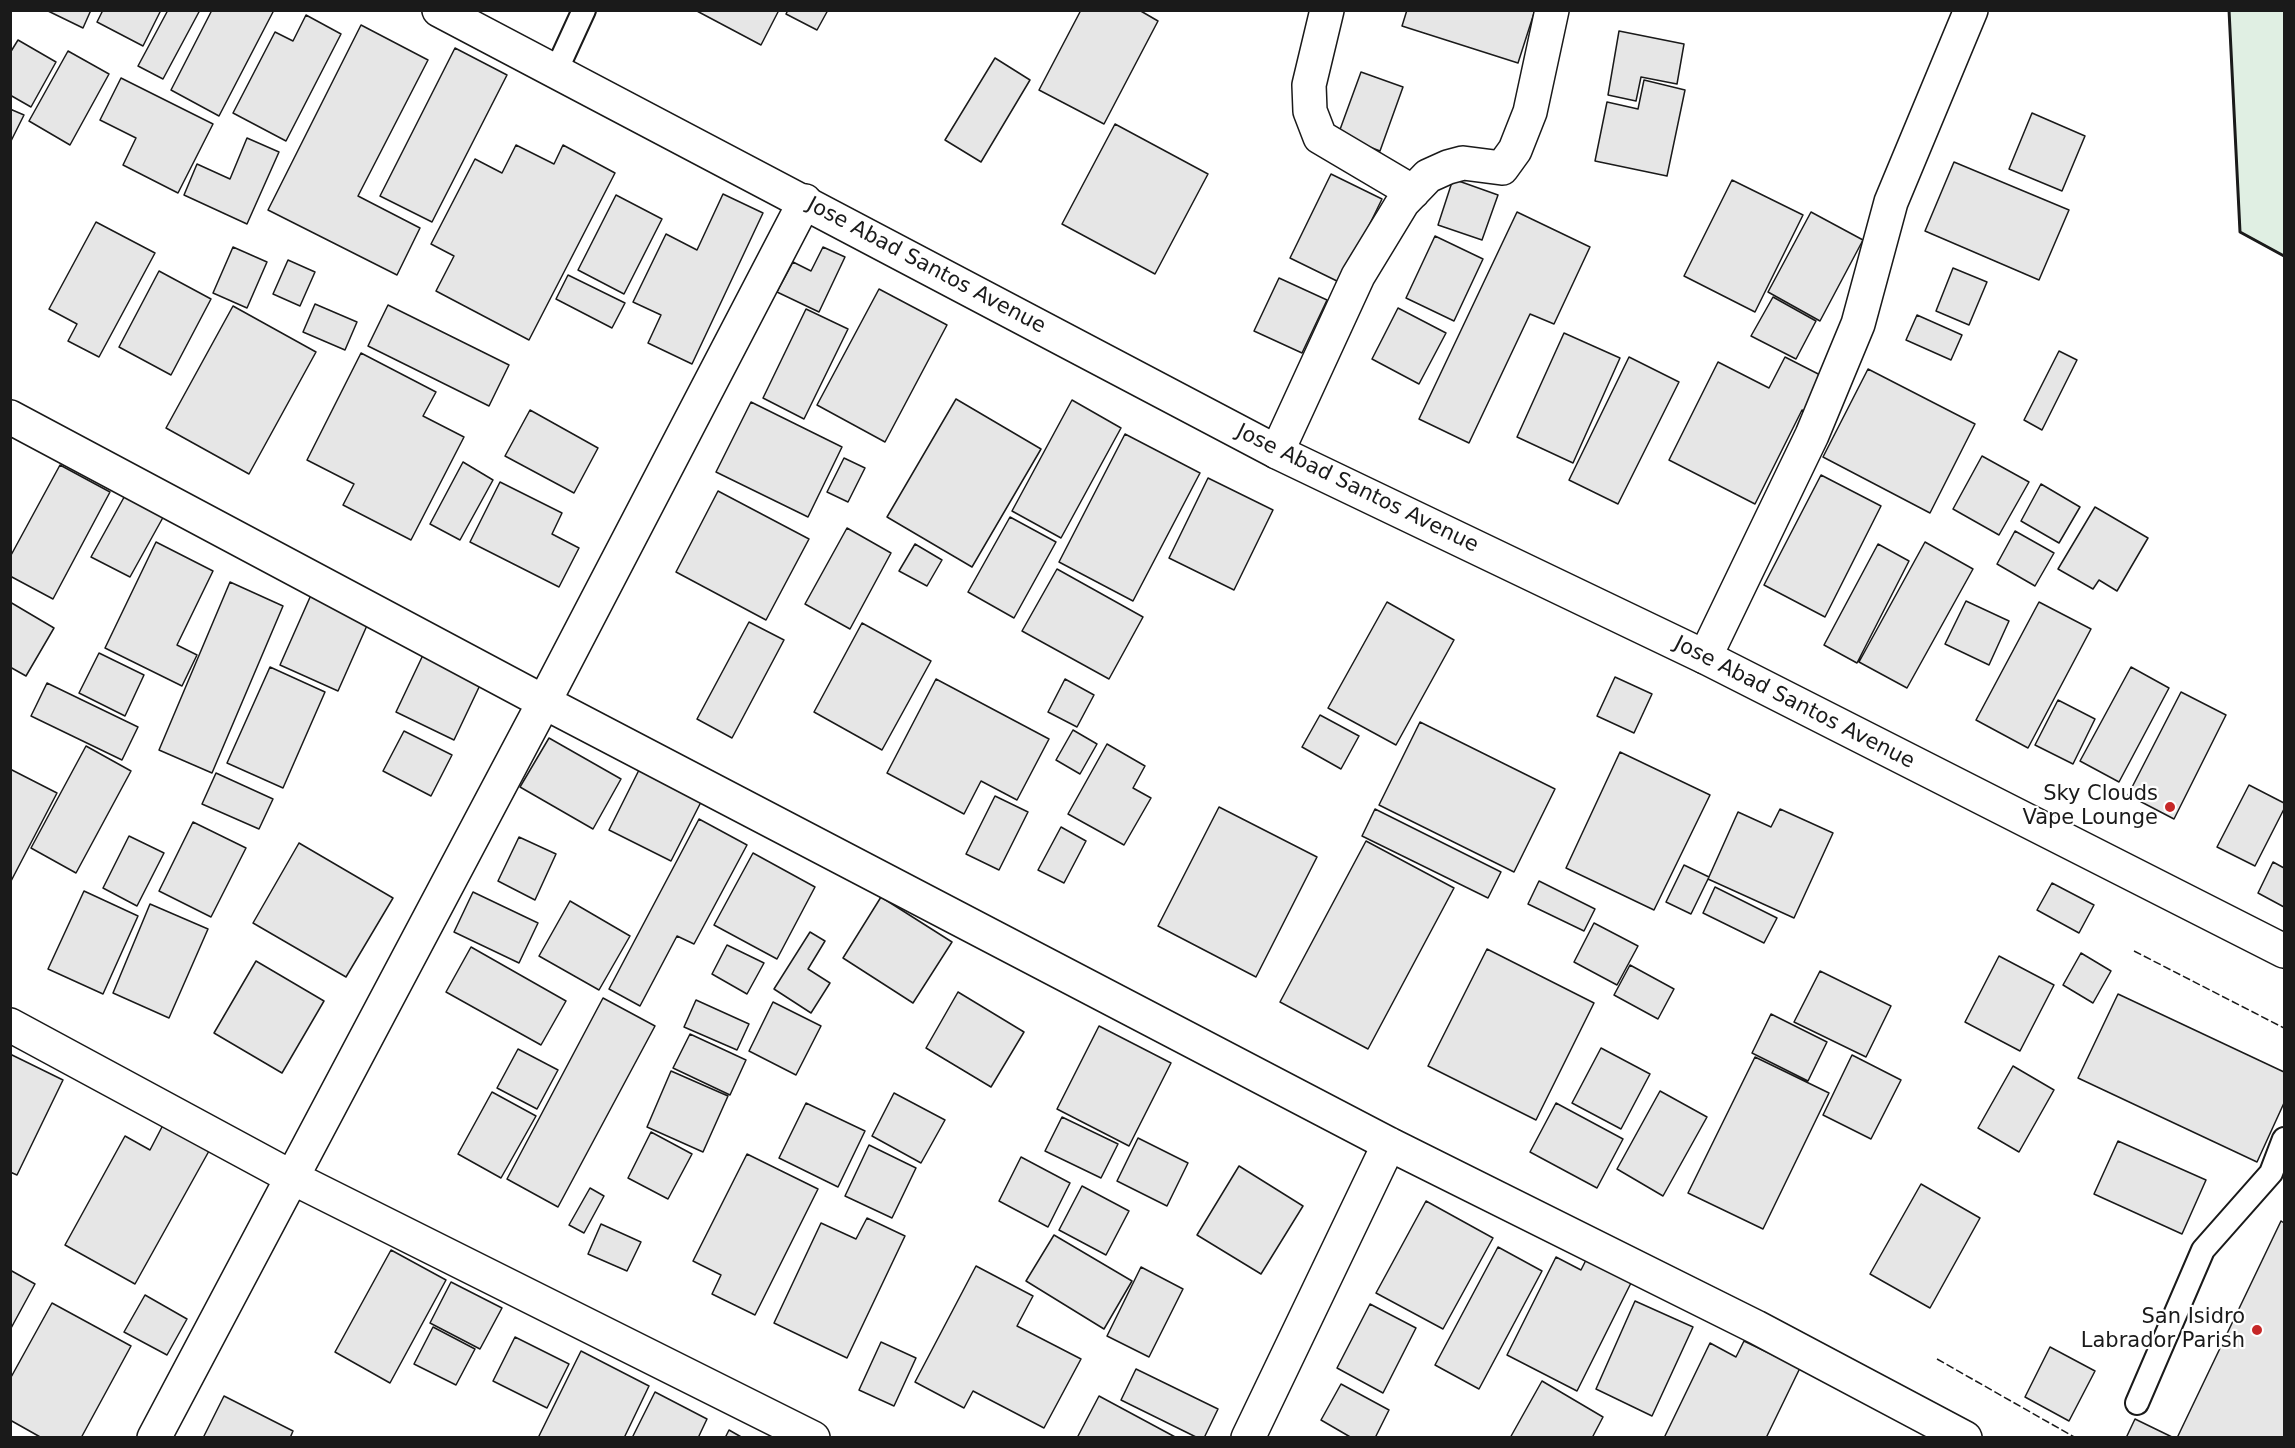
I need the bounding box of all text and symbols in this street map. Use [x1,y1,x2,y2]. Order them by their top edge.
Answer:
street label: Jose Abad Santos Avenue [802,192,1050,340]
street label: Jose Abad Santos Avenue [1232,419,1482,559]
street label: Jose Abad Santos Avenue [1670,631,1918,775]
place label: Sky Clouds Vape Lounge [2022,782,2158,832]
marker: Sky Clouds Vape Lounge [2163,800,2177,814]
place label: San Isidro Labrador Parish [2081,1305,2245,1355]
marker: San Isidro Labrador Parish [2250,1323,2264,1337]

